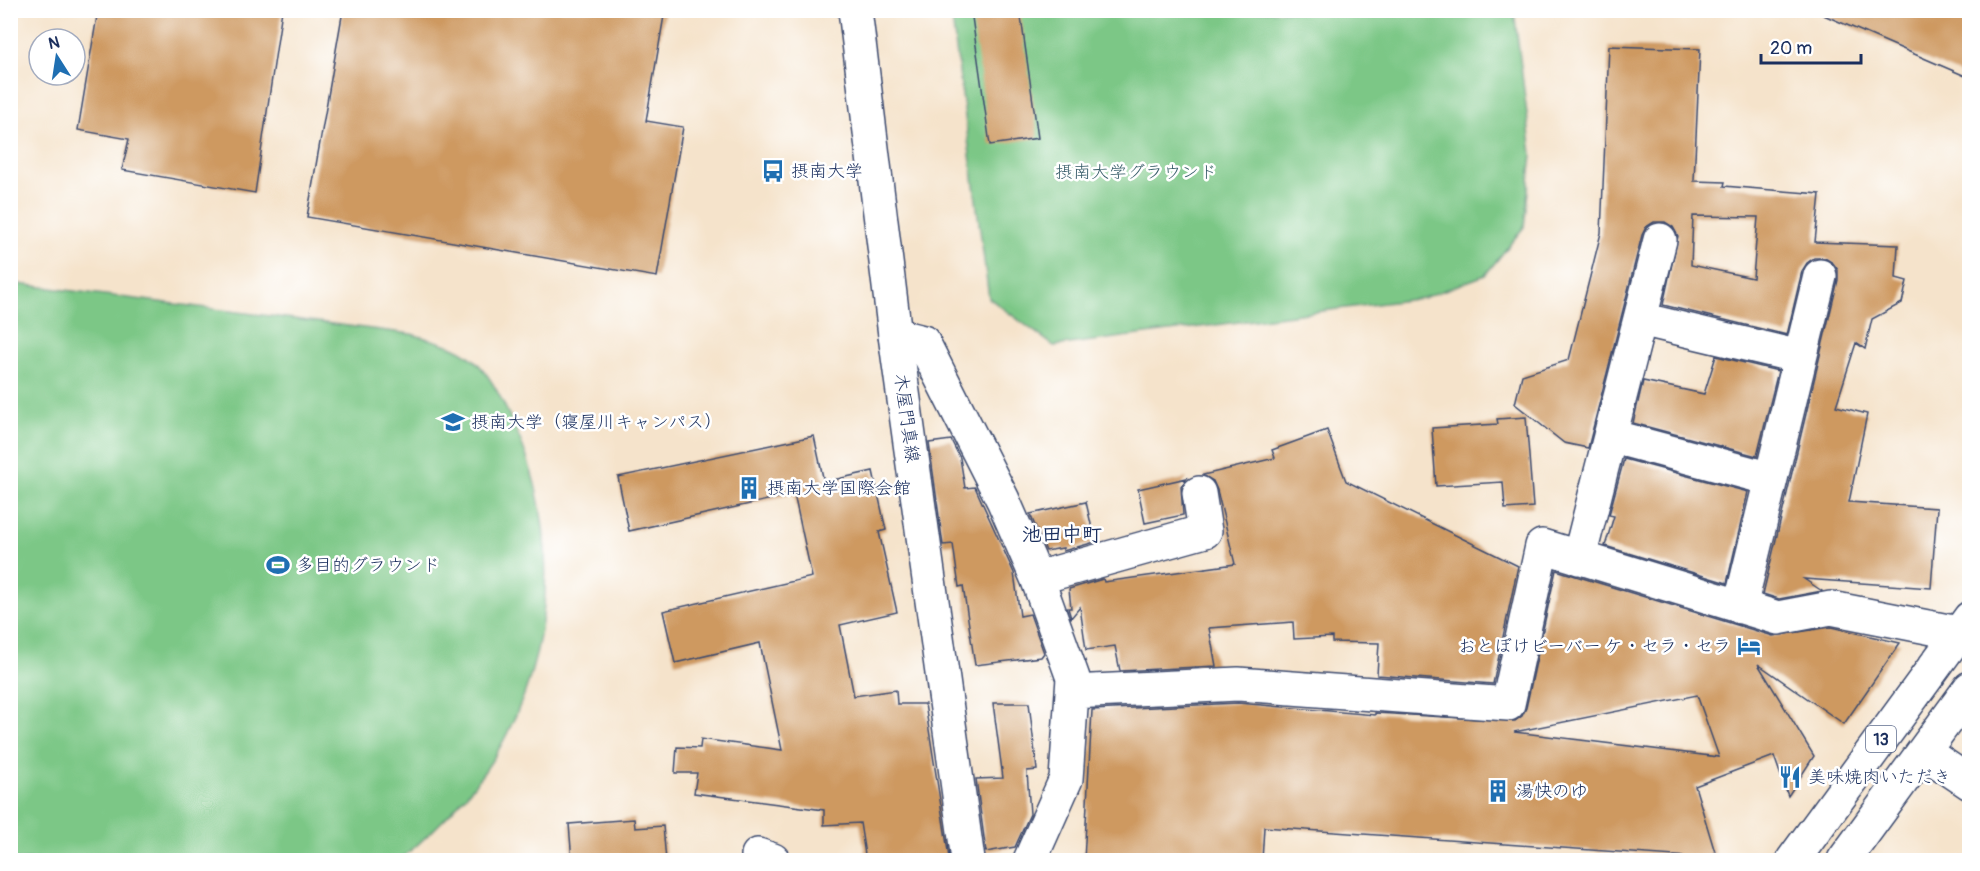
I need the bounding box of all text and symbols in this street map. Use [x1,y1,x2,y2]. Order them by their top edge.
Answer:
north arrow [27,27,87,87]
scale bar [1761,27,1862,65]
text: N [47,32,62,54]
text: 20 m [1770,37,1812,60]
bus stop icon: 摂南大学 [760,158,786,184]
place label: 摂南大学 [791,160,863,183]
park label: 摂南大学グラウンド [1055,161,1217,184]
street label: 木屋門真線 [889,372,924,464]
school or university icon: 摂南大学（寝屋川キャンパス） [440,409,466,435]
place label: 摂南大学（寝屋川キャンパス） [471,411,722,434]
building icon: 摂南大学国際会館 [736,475,762,501]
place label: 摂南大学国際会館 [767,477,911,500]
district label: 池田中町 [1022,522,1102,547]
sports icon: 多目的グラウンド [265,552,291,578]
place label: 多目的グラウンド [296,554,440,577]
hotel icon: おとぼけビーバー ケ・セラ・セラ [1736,633,1762,659]
place label: おとぼけビーバー ケ・セラ・セラ [1458,635,1731,658]
road number: 13 [1866,726,1896,752]
restaurant icon: 美味焼肉いただき [1777,764,1803,790]
place label: 美味焼肉いただき [1808,766,1951,789]
building icon: 湯快のゆ [1485,778,1511,804]
place label: 湯快のゆ [1516,780,1588,803]

